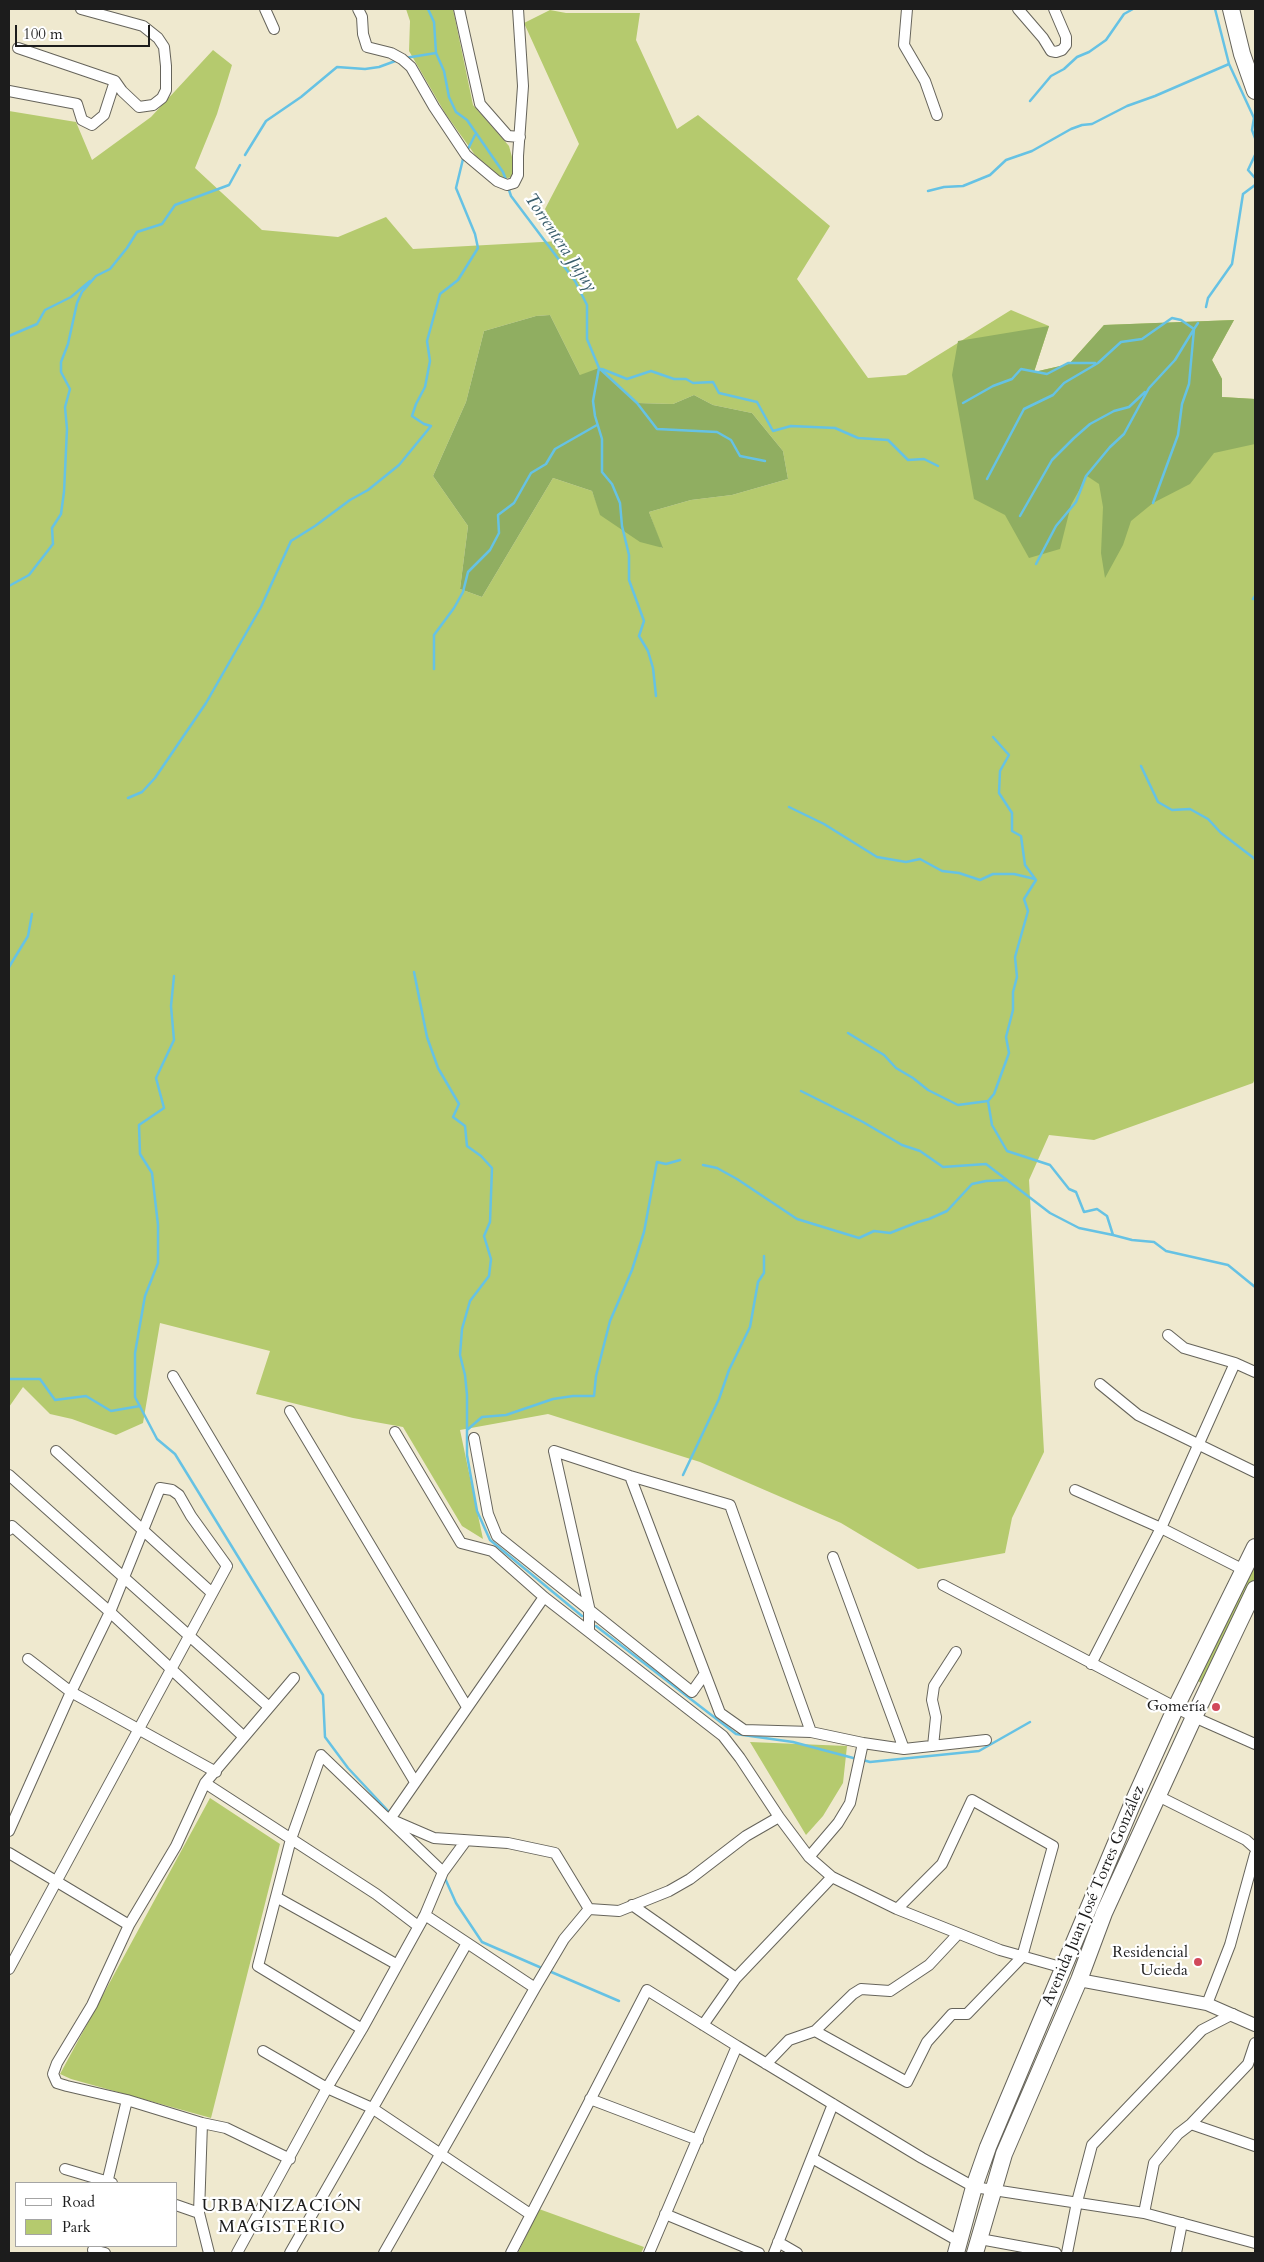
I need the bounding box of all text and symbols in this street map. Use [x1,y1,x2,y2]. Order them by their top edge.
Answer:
scale bar [18,15,152,47]
text: 100 m [23,24,63,44]
water label: Torrentera Jujuy [519,190,601,296]
place label: Gomería [1147,1697,1206,1717]
marker: Gomería [1210,1701,1222,1713]
street label: Avenida Juan José Torres González [1039,1783,1149,2009]
place label: Residencial Ucieda [1112,1943,1188,1981]
marker: Residencial Ucieda [1192,1956,1204,1968]
legend [15,2182,178,2247]
text: Road [62,2192,95,2212]
district label: URBANIZACIÓN MAGISTERIO [200,2196,364,2238]
text: Park [62,2217,91,2237]

